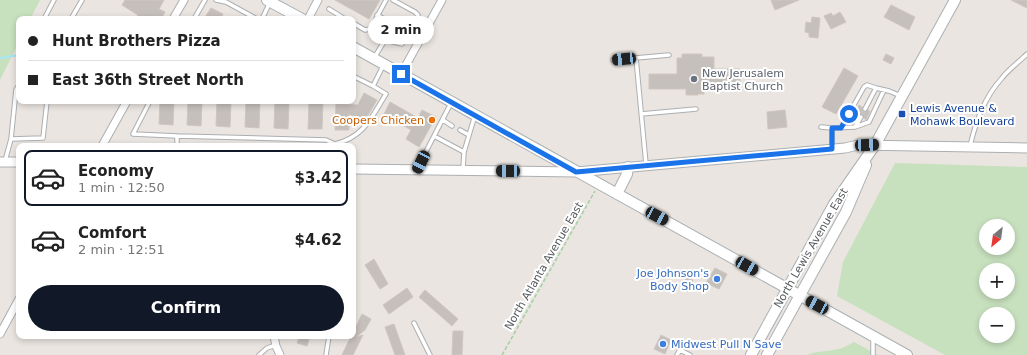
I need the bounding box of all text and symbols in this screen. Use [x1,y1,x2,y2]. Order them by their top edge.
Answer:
callout: 2 min [368,16,434,44]
text: 2 min [381,22,421,37]
text: Hunt Brothers Pizza [52,32,221,50]
car [612,52,636,66]
route end [392,65,410,83]
place label: New Jerusalem Baptist Church [702,67,784,93]
text: East 36th Street North [52,71,244,89]
marker: New Jerusalem Baptist Church [689,74,699,84]
place label: Lewis Avenue & Mohawk Boulevard [910,102,1014,128]
route start [840,105,858,123]
marker: Lewis Avenue & Mohawk Boulevard [897,109,907,119]
place label: Coopers Chicken [332,114,424,127]
marker: Coopers Chicken [427,115,437,125]
car [855,139,879,151]
car [410,149,432,175]
icon: car [30,160,66,196]
text: Economy [78,162,154,180]
car [496,165,520,177]
text: $3.42 [295,169,342,187]
text: 1 min · 12:50 [78,180,165,195]
street label: North Lewis Avenue East [771,185,851,310]
street label: North Atlanta Avenue East [502,199,586,332]
car [644,205,670,227]
north arrow [979,219,1015,255]
map controls [979,219,1015,343]
icon: car [30,222,66,258]
text: Comfort [78,224,146,242]
text: $4.62 [295,231,342,249]
text: 2 min · 12:51 [78,242,165,257]
car [734,255,760,277]
button: + [979,263,1015,299]
place label: Joe Johnson's Body Shop [636,267,709,293]
marker: Joe Johnson's Body Shop [712,274,722,284]
button: Confirm [28,285,344,331]
car [804,294,830,316]
button: − [979,307,1015,343]
place label: Midwest Pull N Save [671,338,782,351]
marker: Midwest Pull N Save [658,339,668,349]

